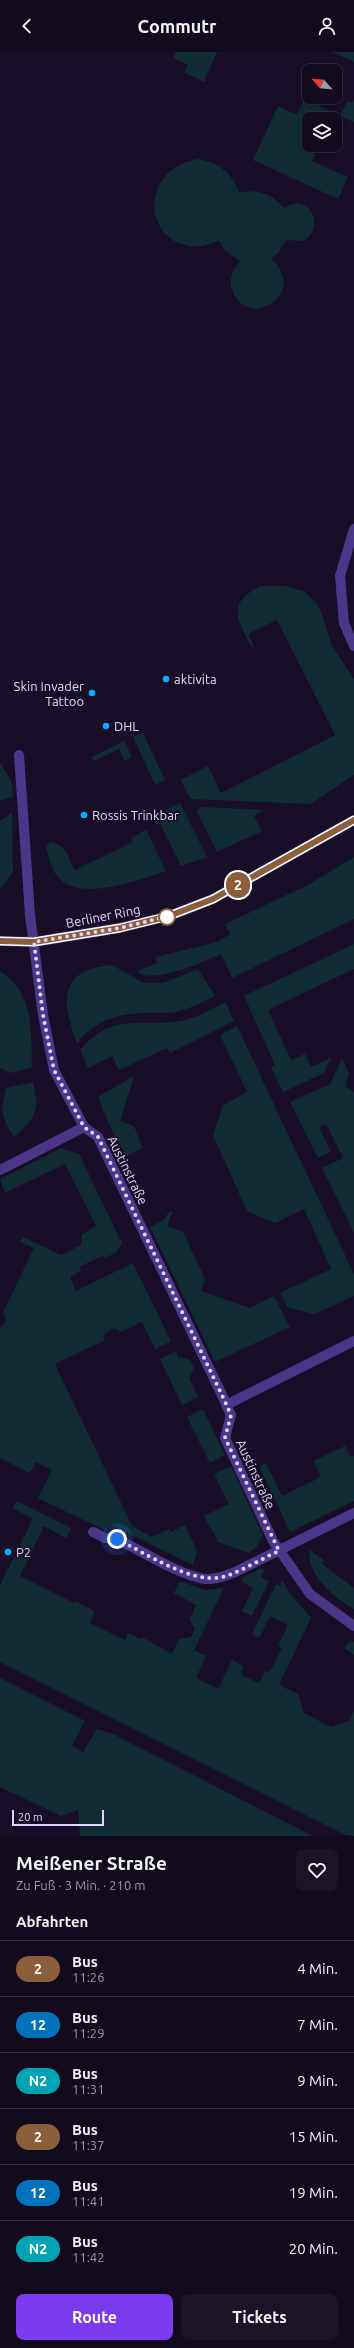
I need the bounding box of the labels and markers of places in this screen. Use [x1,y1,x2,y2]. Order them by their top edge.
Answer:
place label: aktivita [174,672,217,686]
marker: aktivita [161,674,171,684]
place label: Skin Invader Tattoo [14,679,84,708]
marker: Skin Invader Tattoo [87,688,97,698]
place label: DHL [114,719,139,733]
marker: DHL [101,721,111,731]
place label: Rossis Trinkbar [92,808,179,822]
marker: Rossis Trinkbar [79,810,89,820]
unlabelled marker [158,908,176,926]
place label: P2 [16,1545,31,1559]
marker: P2 [3,1547,13,1557]

